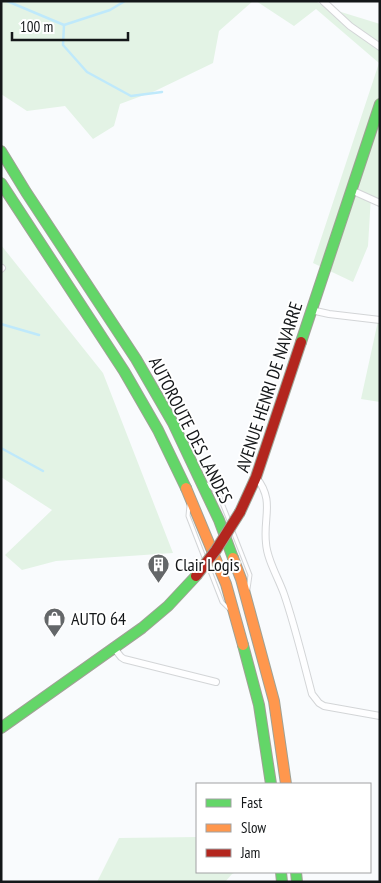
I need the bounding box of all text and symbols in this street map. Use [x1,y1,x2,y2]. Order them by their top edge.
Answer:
scale bar [12,10,129,42]
text: 100 m [20,17,53,36]
street label: AVENUE HENRI DE NAVARRE [231,299,307,475]
street label: AUTOROUTE DES LANDES [144,353,238,507]
building icon: Clair Logis [147,552,171,583]
place label: Clair Logis [175,553,240,576]
shop icon: AUTO 64 [43,606,67,637]
place label: AUTO 64 [71,607,126,630]
legend [196,783,371,873]
text: Fast [241,793,262,812]
text: Slow [241,818,266,837]
text: Jam [240,843,260,862]

